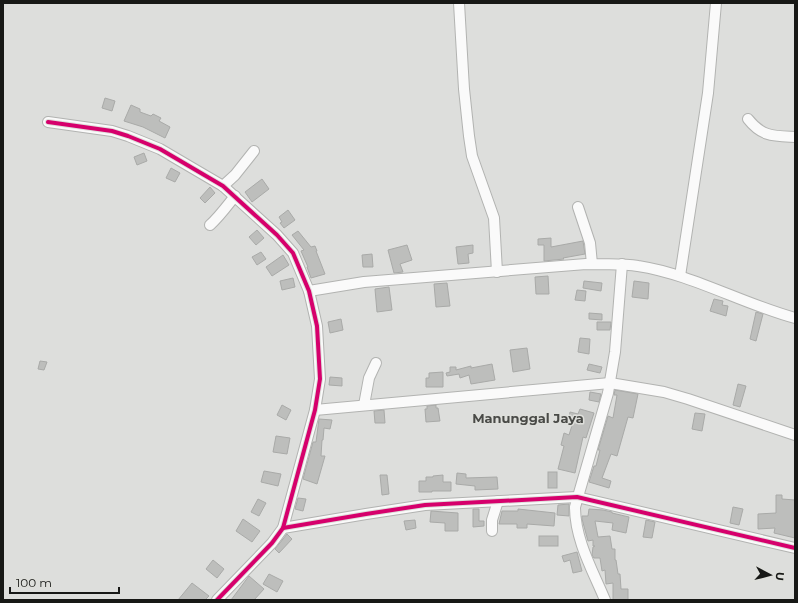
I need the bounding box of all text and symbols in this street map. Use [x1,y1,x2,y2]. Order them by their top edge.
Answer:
district label: Manunggal Jaya [472,410,584,426]
north arrow [750,555,790,595]
scale bar [10,569,119,595]
text: U [772,571,787,581]
text: 100 m [16,575,52,590]

